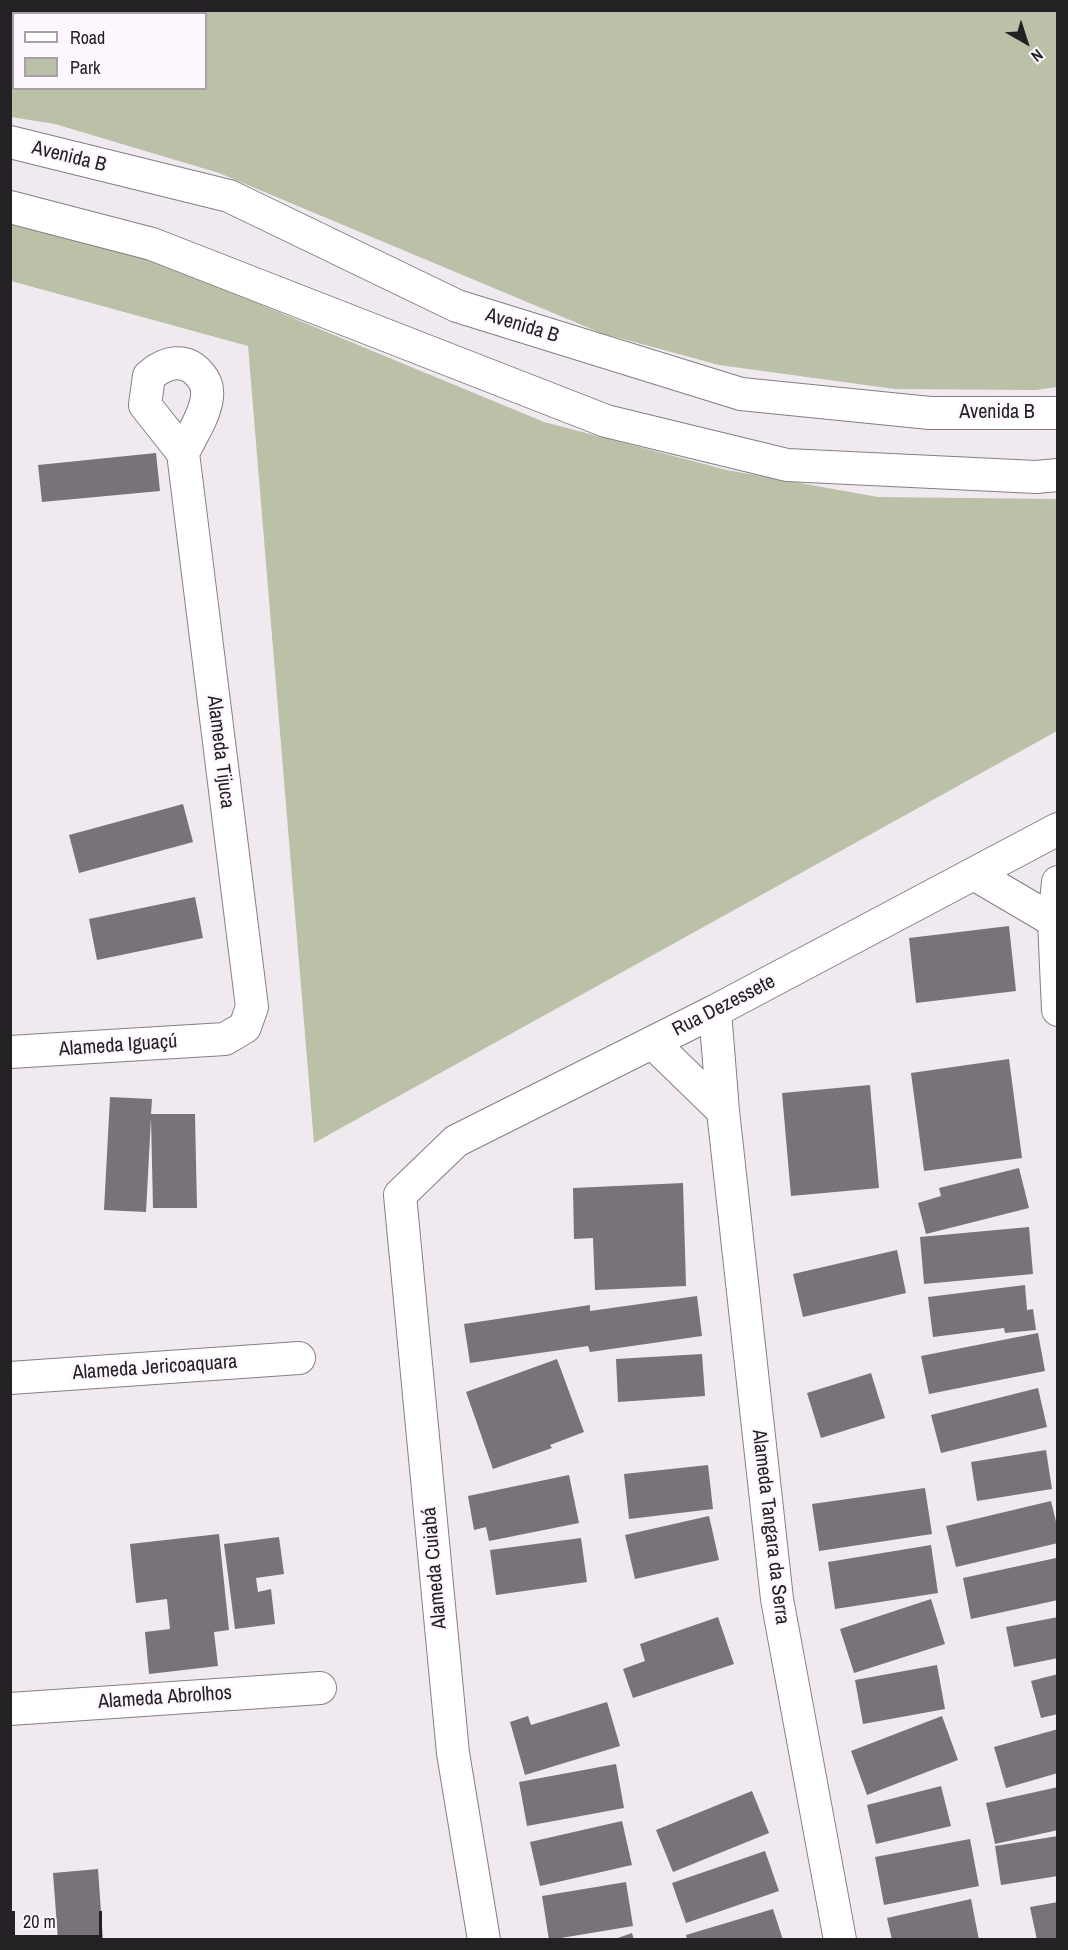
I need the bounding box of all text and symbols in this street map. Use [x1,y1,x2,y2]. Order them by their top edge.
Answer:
legend [12,12,207,90]
north arrow [996,12,1056,72]
text: Road [70,25,105,50]
text: N [1027,44,1048,68]
text: Park [70,55,100,80]
street label: Avenida B [30,136,108,178]
street label: Avenida B [482,304,562,348]
street label: Avenida B [959,401,1035,425]
street label: Alameda Tijuca [201,694,239,810]
street label: Rua Dezessete [669,970,779,1042]
street label: Alameda Iguaçú [58,1030,178,1062]
street label: Alameda Jericoaquara [72,1350,238,1386]
street label: Alameda Tangara da Serra [746,1428,794,1626]
street label: Alameda Cuiabá [418,1506,452,1630]
street label: Alameda Abrolhos [97,1681,233,1715]
scale bar [15,1899,105,1937]
text: 20 m [23,1909,56,1934]

